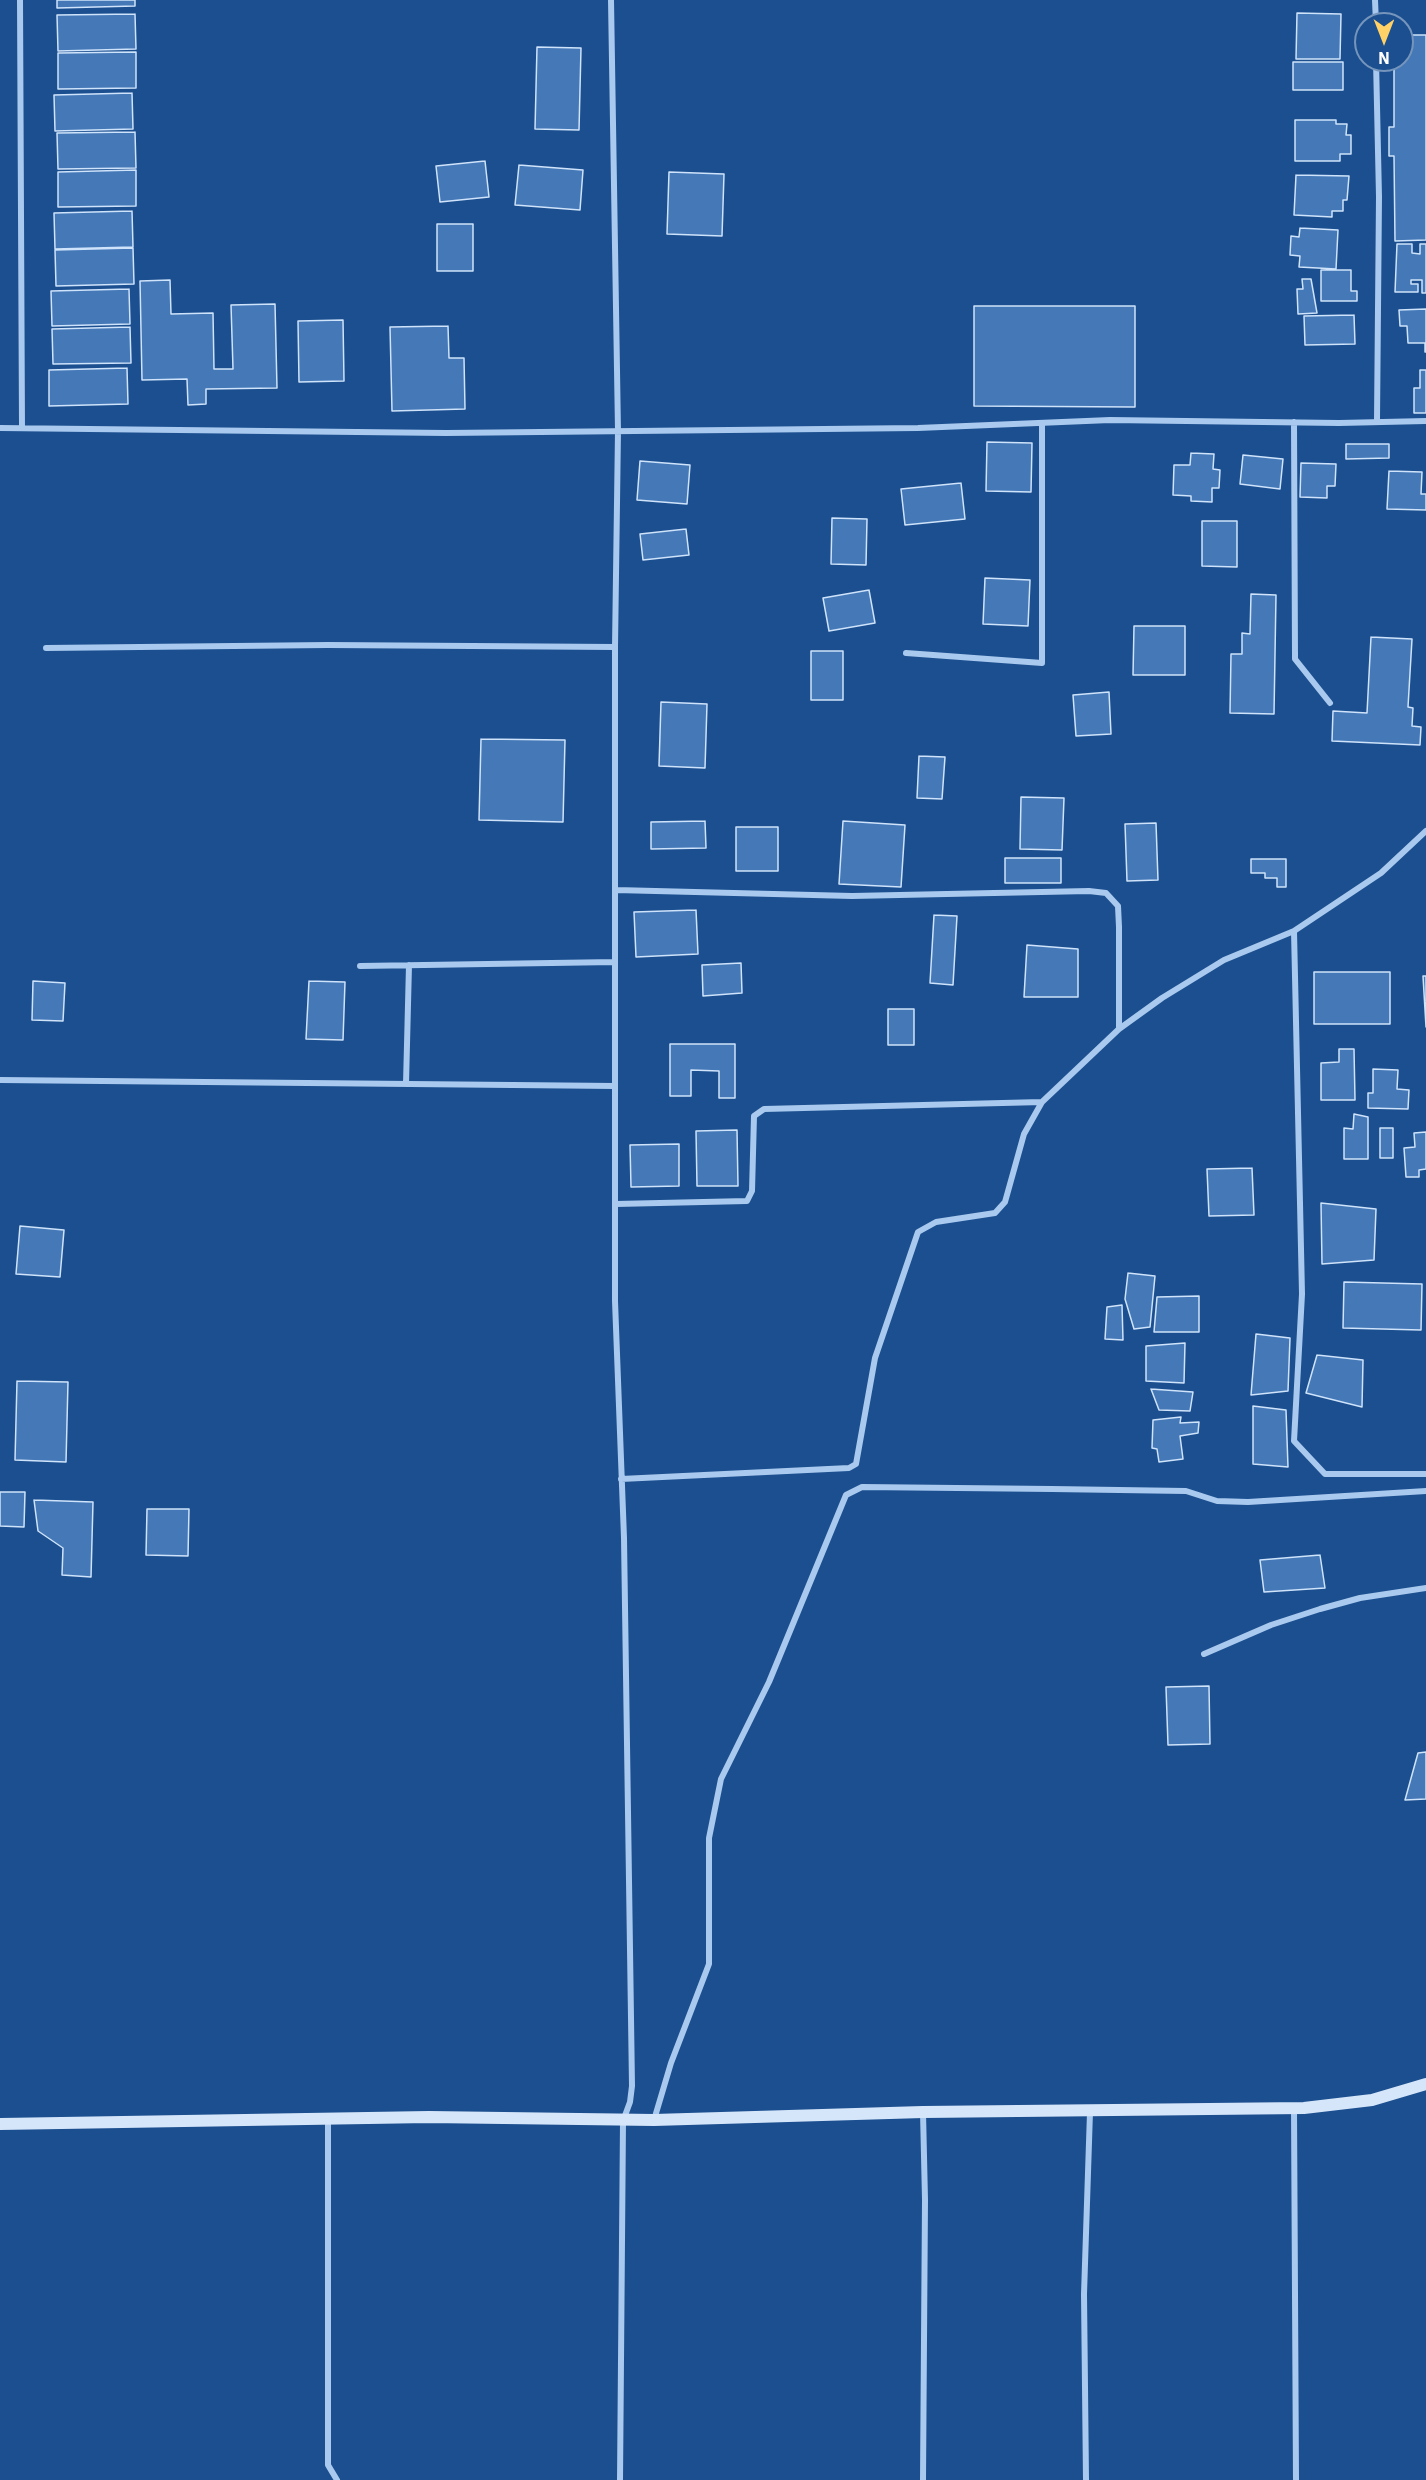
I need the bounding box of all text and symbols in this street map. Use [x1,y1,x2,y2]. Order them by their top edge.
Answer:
north arrow [1354,12,1414,72]
text: N [1378,48,1390,68]

